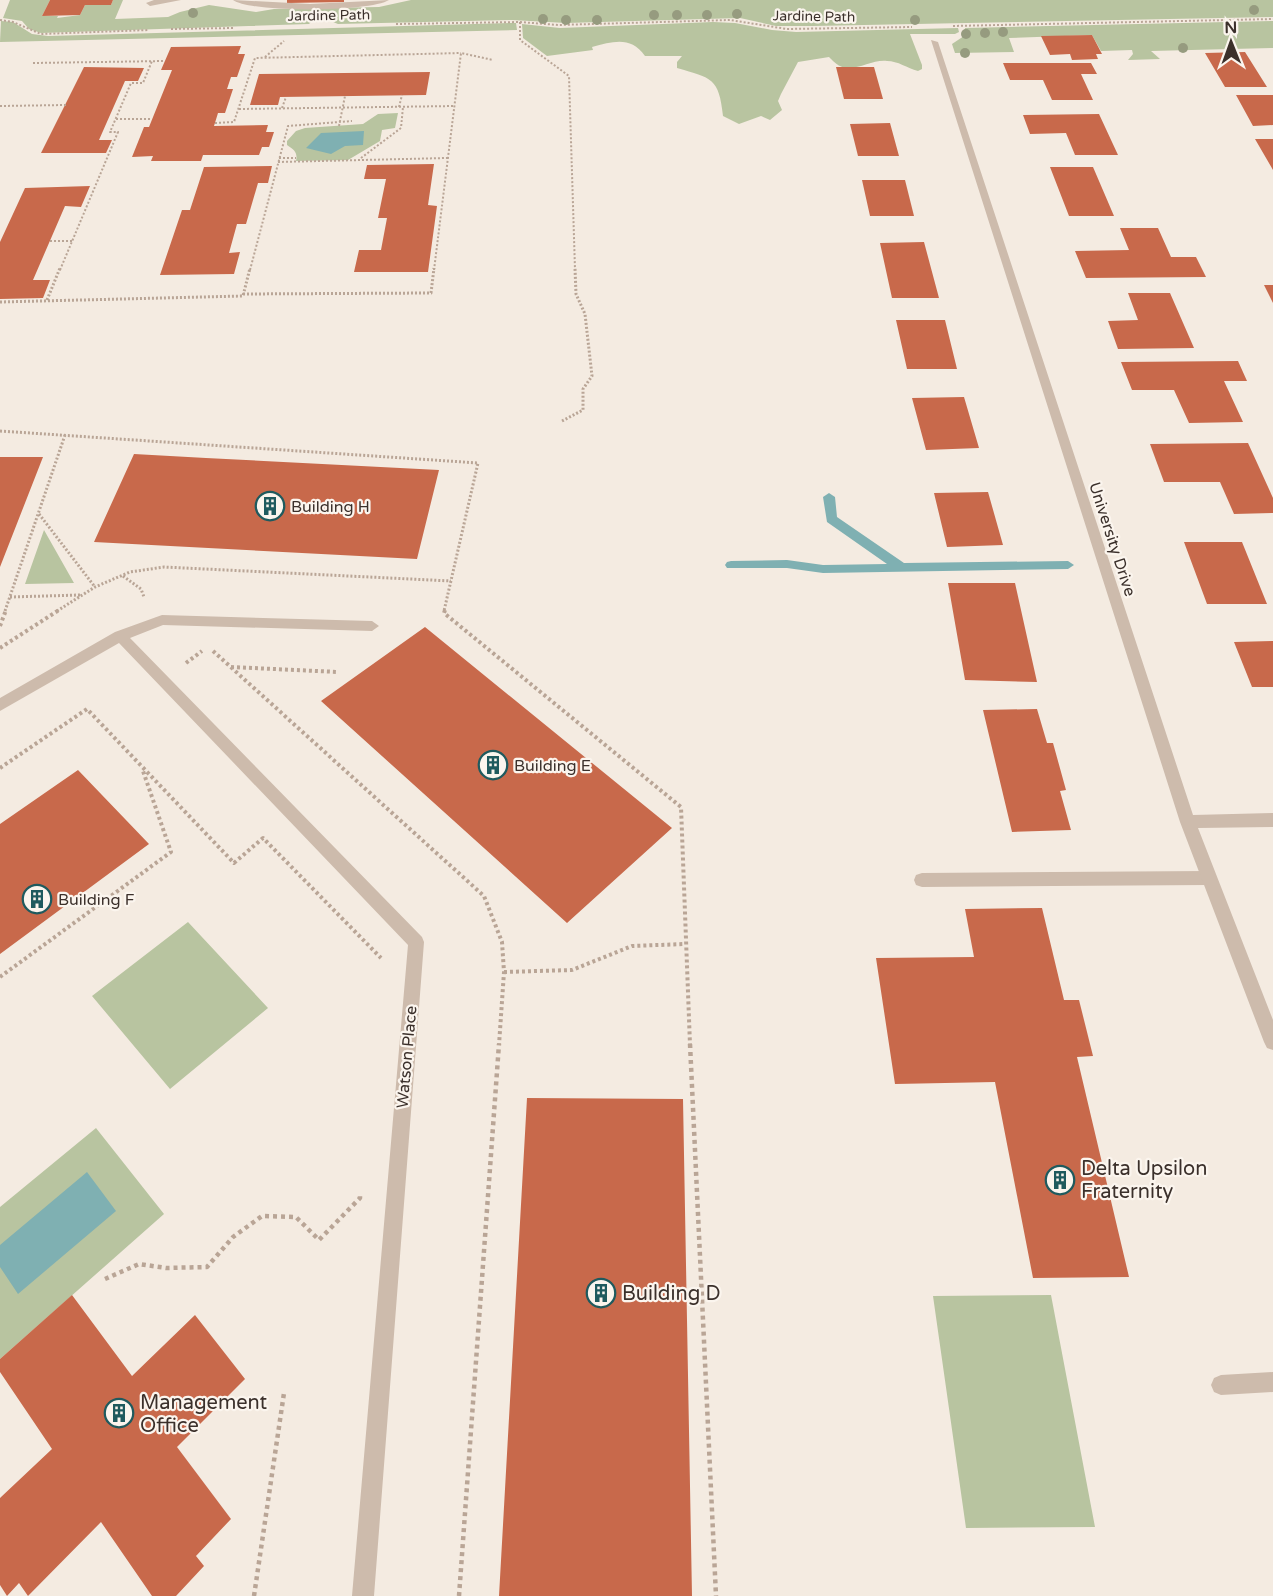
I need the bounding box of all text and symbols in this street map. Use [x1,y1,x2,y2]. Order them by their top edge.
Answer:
street label: Jardine Path [288,6,370,25]
street label: Jardine Path [773,7,855,26]
north arrow [1201,12,1261,72]
text: N [1224,18,1237,38]
street label: University Drive [1084,480,1140,599]
building icon: Building H [254,490,286,522]
place label: Building H [291,497,370,517]
building icon: Building E [477,749,509,781]
place label: Building E [514,756,591,776]
building icon: Building F [21,883,53,915]
place label: Building F [58,890,135,910]
street label: Watson Place [393,1005,421,1109]
place label: Delta Upsilon Fraternity [1081,1157,1207,1204]
building icon: Delta Upsilon Fraternity [1044,1164,1076,1196]
building icon: Building D [585,1277,617,1309]
place label: Building D [622,1282,720,1306]
place label: Management Office [140,1391,268,1438]
building icon: Management Office [103,1397,135,1429]

